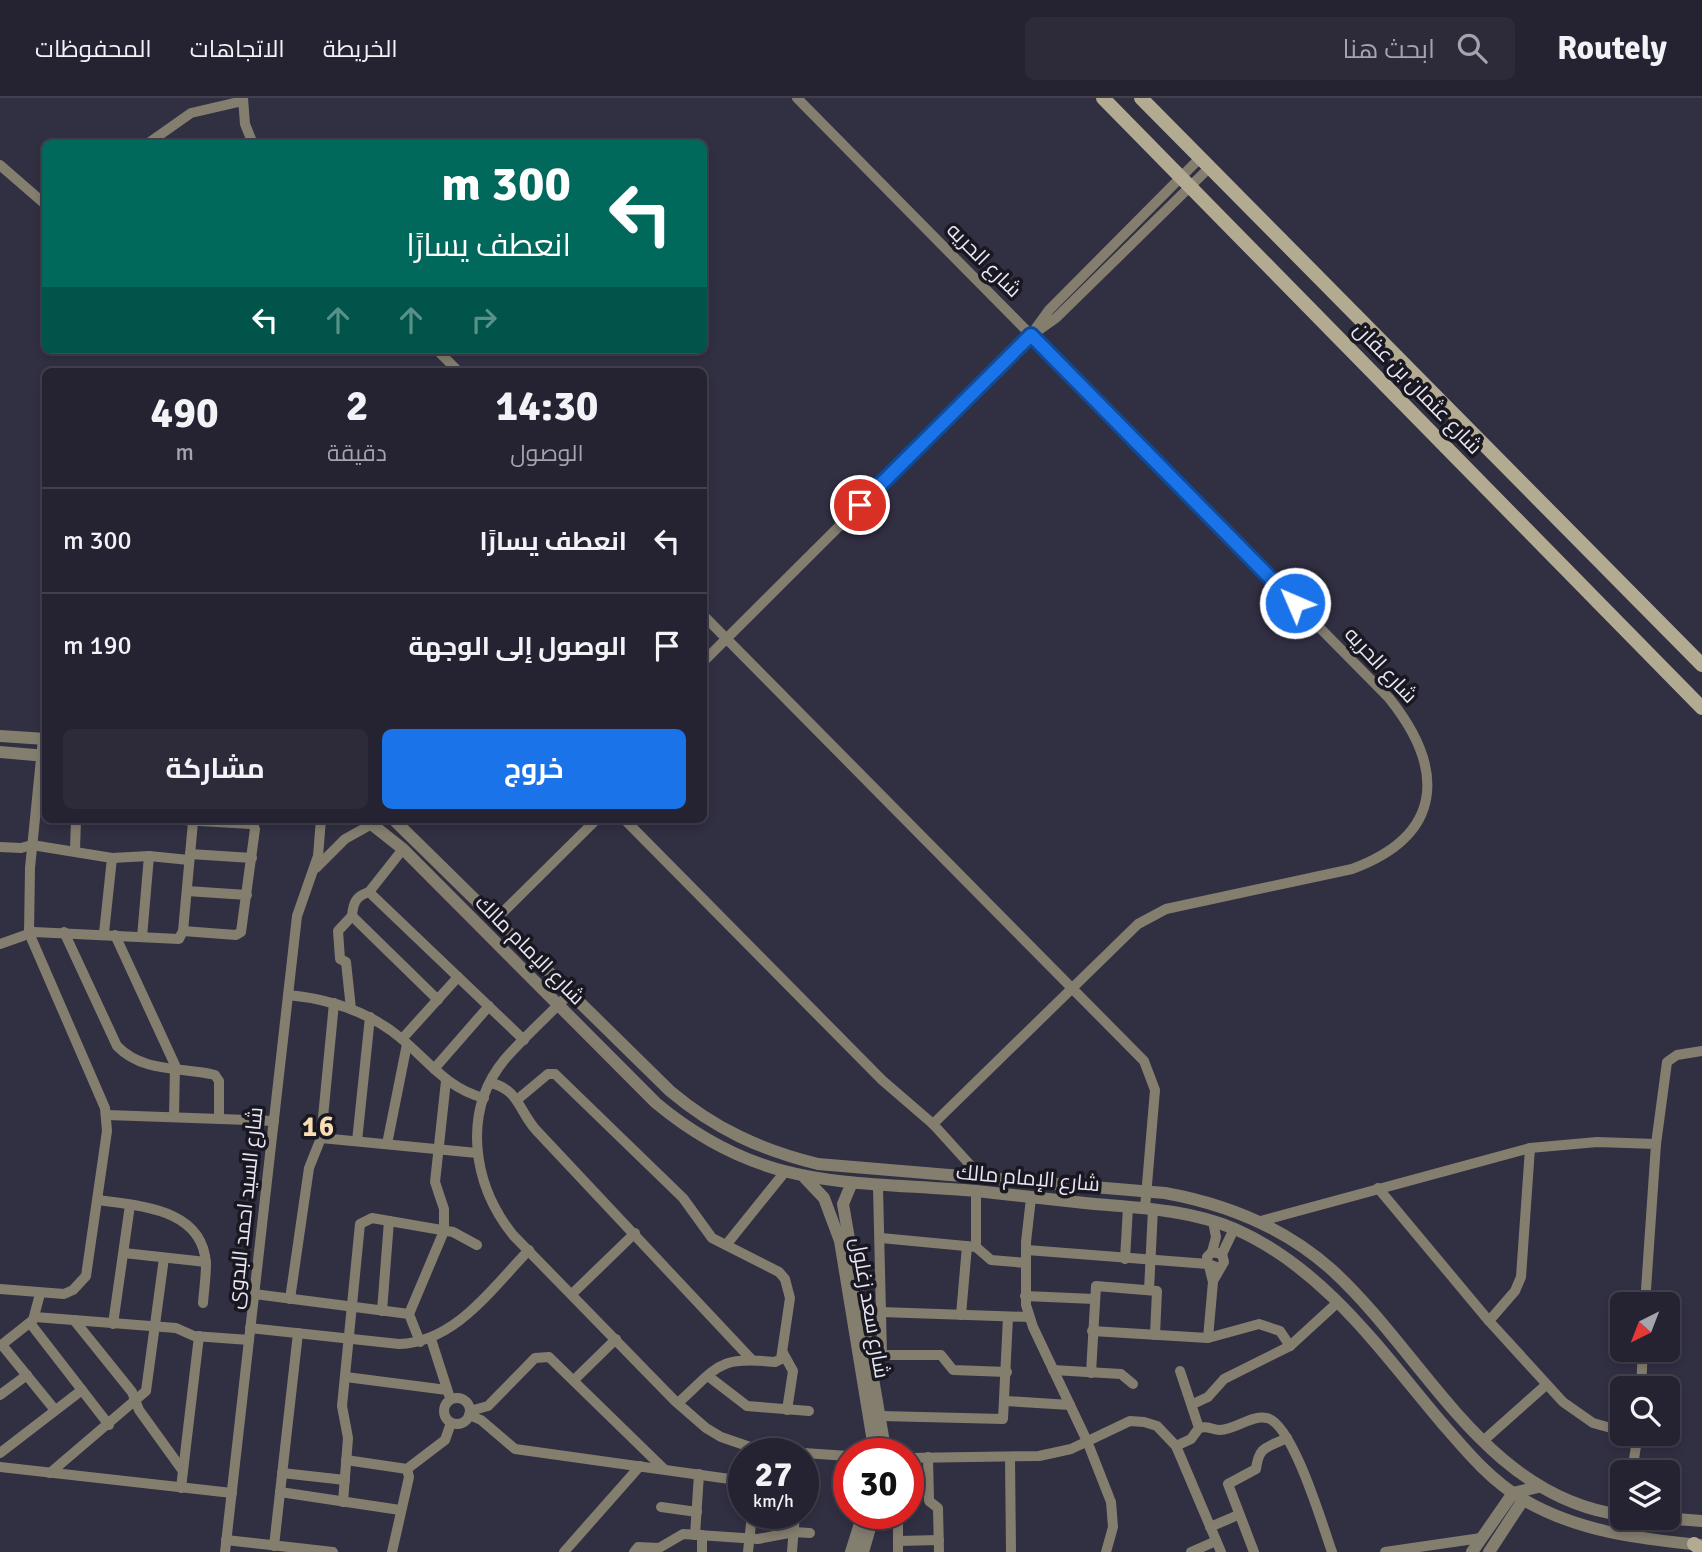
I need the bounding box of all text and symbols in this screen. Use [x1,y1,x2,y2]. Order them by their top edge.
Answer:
search box [1025,17,1515,80]
text: Routely [1557,28,1667,69]
icon: search [1453,29,1491,67]
text: المحفوظات [35,34,152,64]
text: الاتجاهات [190,34,285,64]
text: الخريطة [323,34,398,64]
text: ابحث هنا [1342,34,1435,66]
text: 300 m [441,154,571,214]
icon: left [595,168,686,259]
street label: شارع الحريه [940,217,1027,304]
text: انعطف يسارًا [406,226,571,265]
icon: left [246,301,284,339]
icon: ahead [319,301,357,339]
icon: ahead [392,301,430,339]
icon: right [465,301,503,339]
street label: شارع عثمان بن عفان [1348,316,1488,460]
text: 2 [346,381,368,432]
text: 14:30 [495,381,599,432]
text: 490 [151,388,219,439]
text: m [175,438,194,467]
text: دقيقة [327,439,387,468]
text: الوصول [510,439,584,468]
pin [830,475,890,535]
icon: arrive [841,486,879,524]
icon: left [648,522,686,560]
text: 300 m [63,525,132,557]
text: انعطف يسارًا [479,526,627,558]
position arrow [1258,566,1332,640]
street label: شارع الحريه [1338,621,1423,709]
icon: arrive [648,627,686,665]
text: 190 m [63,630,132,662]
text: الوصول إلى الوجهة [408,631,627,663]
button: مشاركة [63,729,368,809]
button: خروج [382,729,686,809]
street label: شارع الإمام مالك [469,890,590,1011]
street label: شارع السيد احمد البدوى [221,1106,270,1311]
district label: 16 [302,1110,336,1144]
street label: شارع الإمام مالك [955,1159,1101,1198]
street label: شارع سعد زغلول [844,1236,895,1381]
north arrow [1610,1292,1680,1362]
map controls [1610,1292,1680,1530]
button: search [1610,1376,1680,1446]
speed limit sign: 30 [833,1438,924,1529]
text: 27 [755,1453,792,1496]
button: layers [1610,1460,1680,1530]
text: km/h [753,1490,794,1512]

